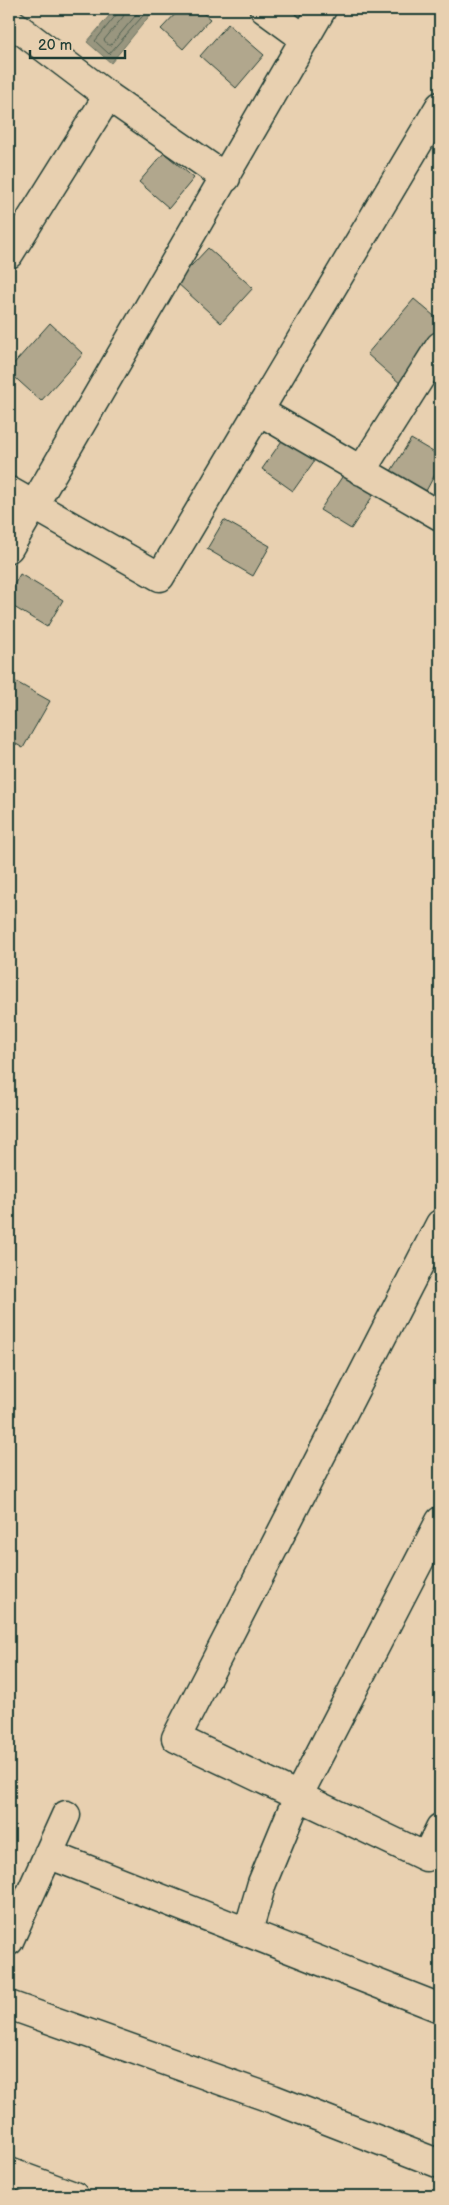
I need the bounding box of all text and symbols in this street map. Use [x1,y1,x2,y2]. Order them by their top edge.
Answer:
scale bar [30,28,125,60]
text: 20 m [38,36,72,55]

